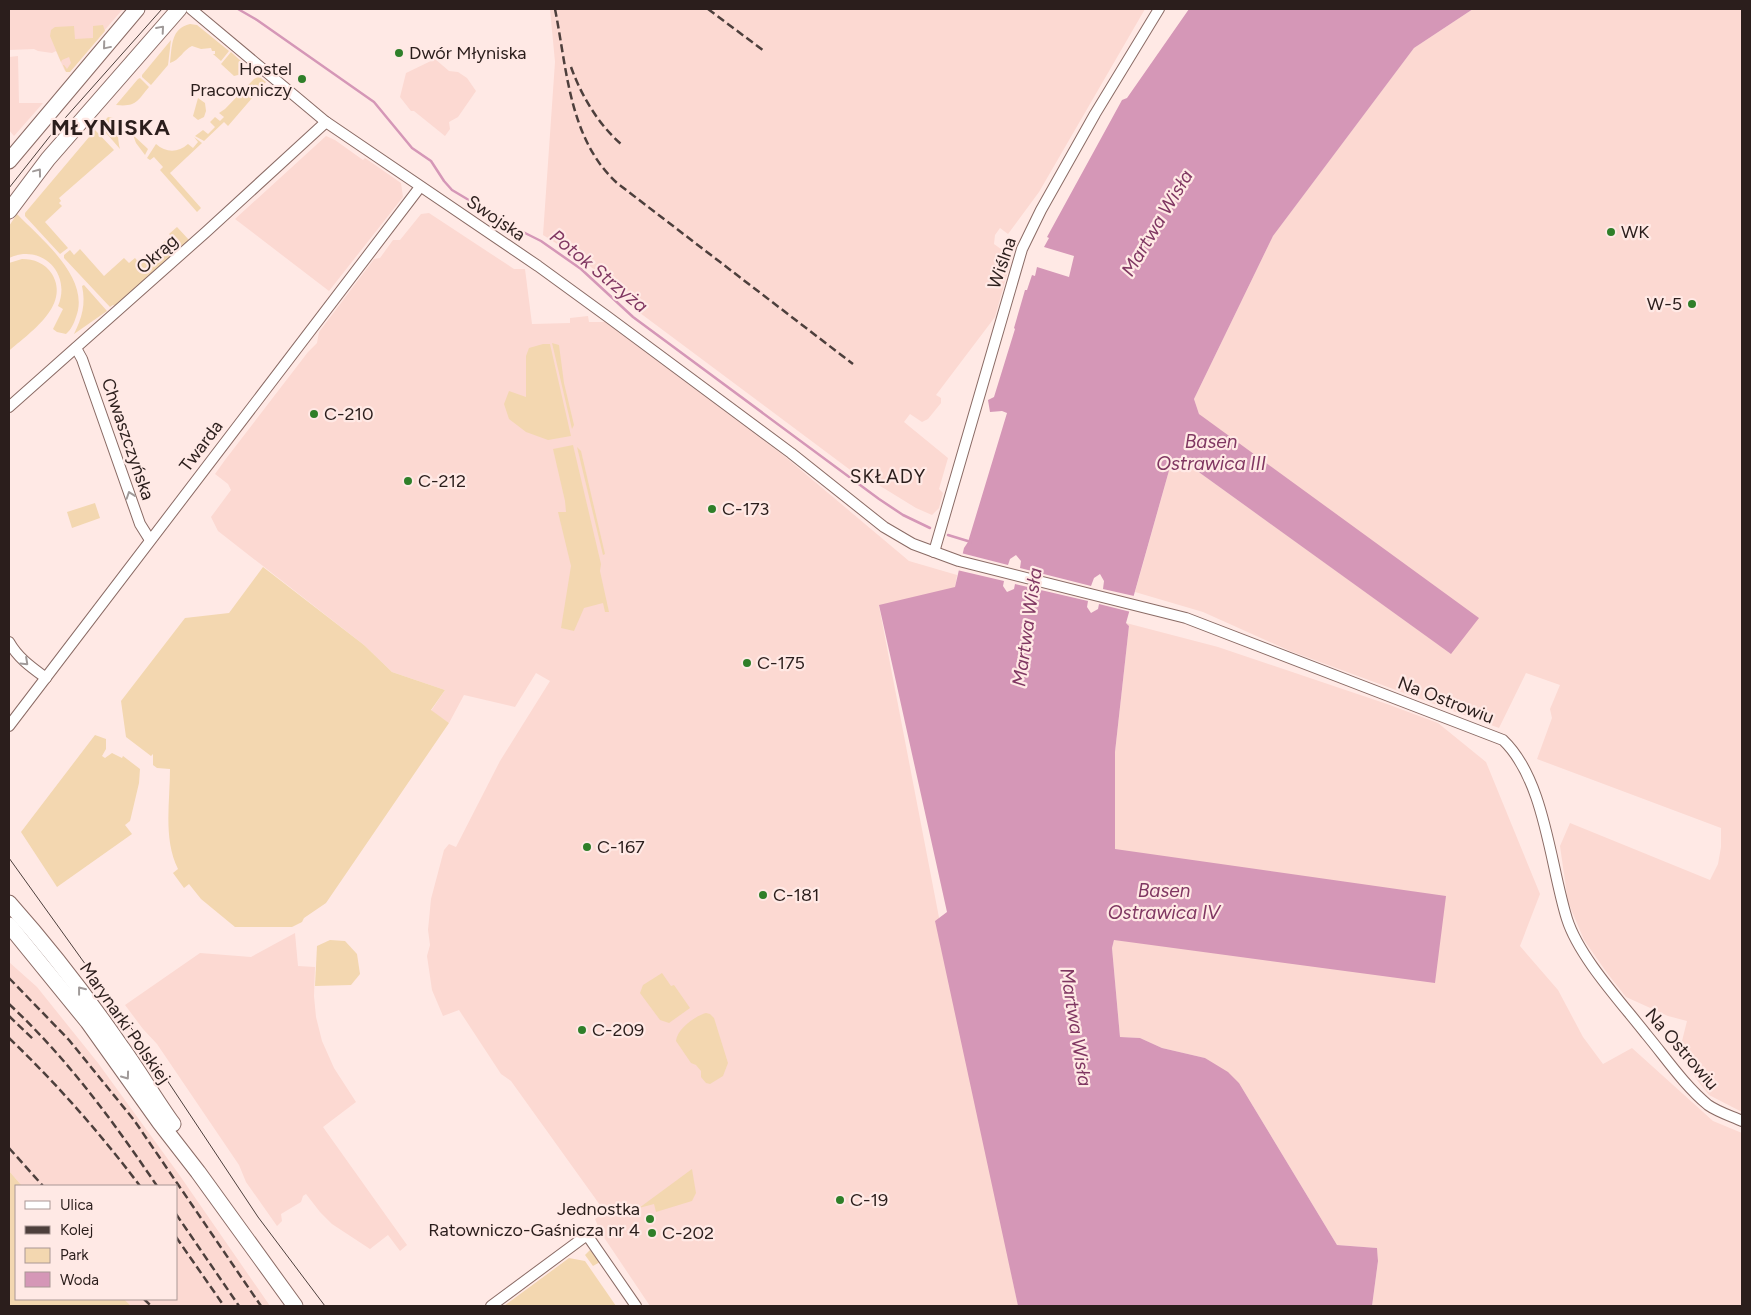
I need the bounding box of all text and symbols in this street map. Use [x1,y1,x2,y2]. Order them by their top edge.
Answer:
one-way arrow [155,25,164,34]
one-way arrow [103,40,111,49]
place label: Dwór Młyniska [409,42,526,64]
marker: Dwór Młyniska [393,47,405,59]
place label: Hostel Pracowniczy [190,58,293,101]
marker: Hostel Pracowniczy [296,73,308,85]
district label: MŁYNISKA [51,114,171,141]
water label: Martwa Wisła [1116,166,1198,280]
one-way arrow [32,168,41,178]
street label: Swojska [462,190,530,246]
place label: WK [1621,221,1649,243]
water label: Potok Strzyża [545,225,653,317]
marker: WK [1605,226,1617,238]
street label: Okrąg [132,230,182,278]
street label: Wiślna [983,234,1021,292]
place label: W-5 [1647,293,1682,315]
marker: W-5 [1686,298,1698,310]
street label: Chwaszczyńska [97,375,159,503]
place label: C-210 [324,403,374,425]
marker: C-210 [308,408,320,420]
street label: Twarda [175,416,227,476]
water label: Basen Ostrawica III [1156,430,1266,475]
district label: SKŁADY [850,465,926,488]
place label: C-212 [418,470,466,492]
marker: C-212 [402,475,414,487]
one-way arrow [126,492,136,500]
place label: C-173 [722,498,769,520]
marker: C-173 [706,503,718,515]
water label: Martwa Wisła [1007,566,1047,688]
place label: C-175 [757,652,805,674]
one-way arrow [19,656,28,665]
marker: C-175 [741,657,753,669]
street label: Na Ostrowiu [1395,672,1497,728]
place label: C-167 [597,836,645,858]
marker: C-167 [581,841,593,853]
water label: Basen Ostrawica IV [1108,879,1222,924]
place label: C-181 [773,884,819,906]
marker: C-181 [757,889,769,901]
street label: Marynarki Polskiej [75,958,175,1088]
water label: Martwa Wisła [1055,966,1097,1088]
one-way arrow [78,987,86,996]
street label: Na Ostrowiu [1640,1004,1724,1094]
place label: C-209 [592,1019,644,1041]
marker: C-209 [576,1024,588,1036]
one-way arrow [120,1071,129,1080]
legend [15,1185,178,1300]
place label: C-19 [850,1189,888,1211]
marker: C-19 [834,1194,846,1206]
text: Ulica [60,1196,93,1214]
place label: Jednostka Ratowniczo-Gaśnicza nr 4 [428,1198,640,1241]
marker: Jednostka Ratowniczo-Gaśnicza nr 4 [644,1213,656,1225]
text: Kolej [60,1221,93,1239]
place label: C-202 [662,1222,714,1244]
marker: C-202 [646,1227,658,1239]
text: Park [60,1246,89,1264]
text: Woda [60,1271,99,1289]

